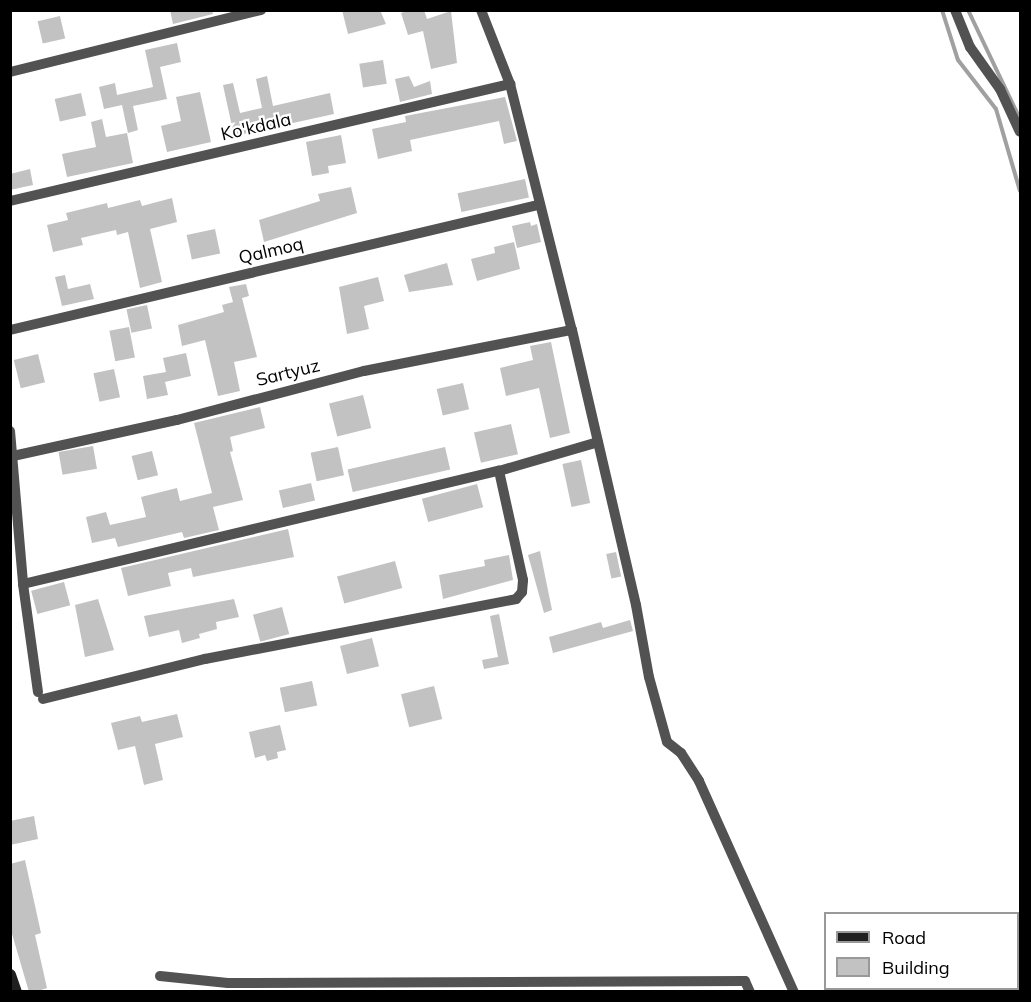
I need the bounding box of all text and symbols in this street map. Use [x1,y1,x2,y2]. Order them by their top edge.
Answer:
street label: Ko'kdala [219,108,293,146]
street label: Qalmoq [236,233,306,269]
street label: Sartyuz [254,355,322,391]
legend [824,912,1019,990]
text: Road [882,926,926,949]
text: Building [882,956,950,979]

